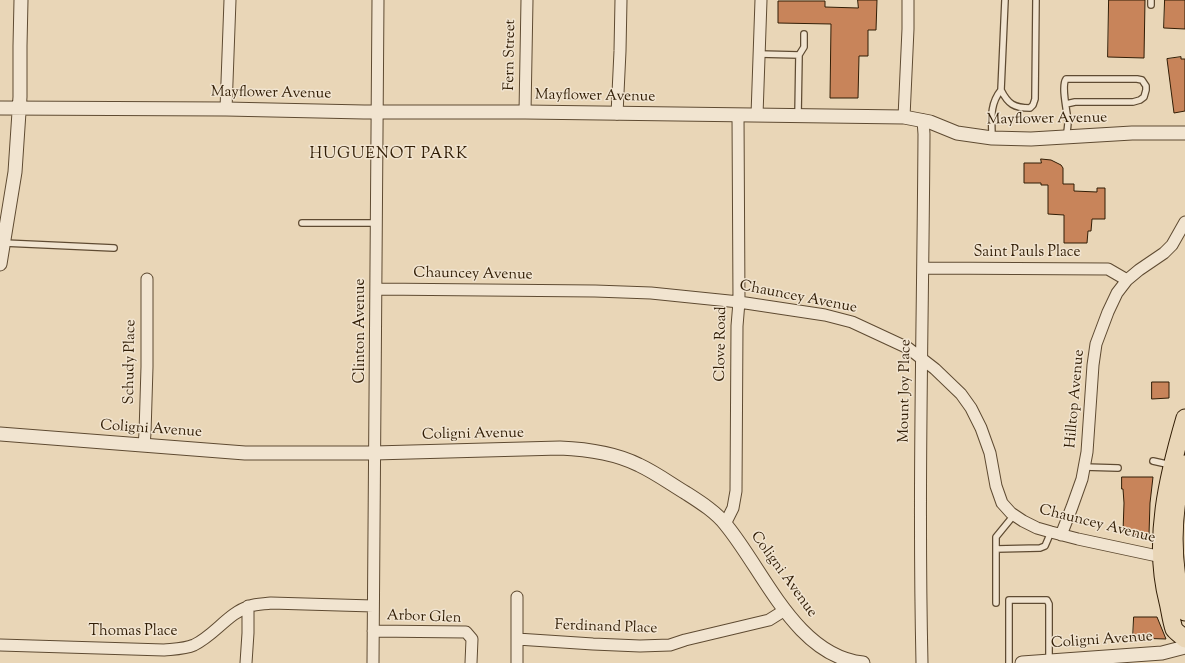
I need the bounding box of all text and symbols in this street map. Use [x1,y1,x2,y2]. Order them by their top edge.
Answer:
street label: Fern Street [501,19,521,91]
street label: Mayflower Avenue [211,84,331,104]
street label: Mayflower Avenue [535,87,655,107]
street label: Mayflower Avenue [987,110,1107,130]
district label: HUGUENOT PARK [309,145,469,165]
street label: Saint Pauls Place [973,244,1081,262]
street label: Chauncey Avenue [413,265,533,285]
street label: Chauncey Avenue [738,278,858,318]
street label: Clinton Avenue [352,279,370,383]
street label: Clove Road [712,306,732,382]
street label: Schudy Place [121,319,141,405]
street label: Mount Joy Place [896,339,916,443]
street label: Hilltop Avenue [1063,349,1089,449]
street label: Coligni Avenue [100,417,202,443]
street label: Coligni Avenue [422,425,524,445]
street label: Chauncey Avenue [1037,502,1157,548]
street label: Coligni Avenue [746,528,820,622]
street label: Arbor Glen [386,608,462,628]
street label: Ferdinand Place [554,617,658,639]
street label: Thomas Place [89,623,177,641]
street label: Coligni Avenue [1051,628,1153,654]

